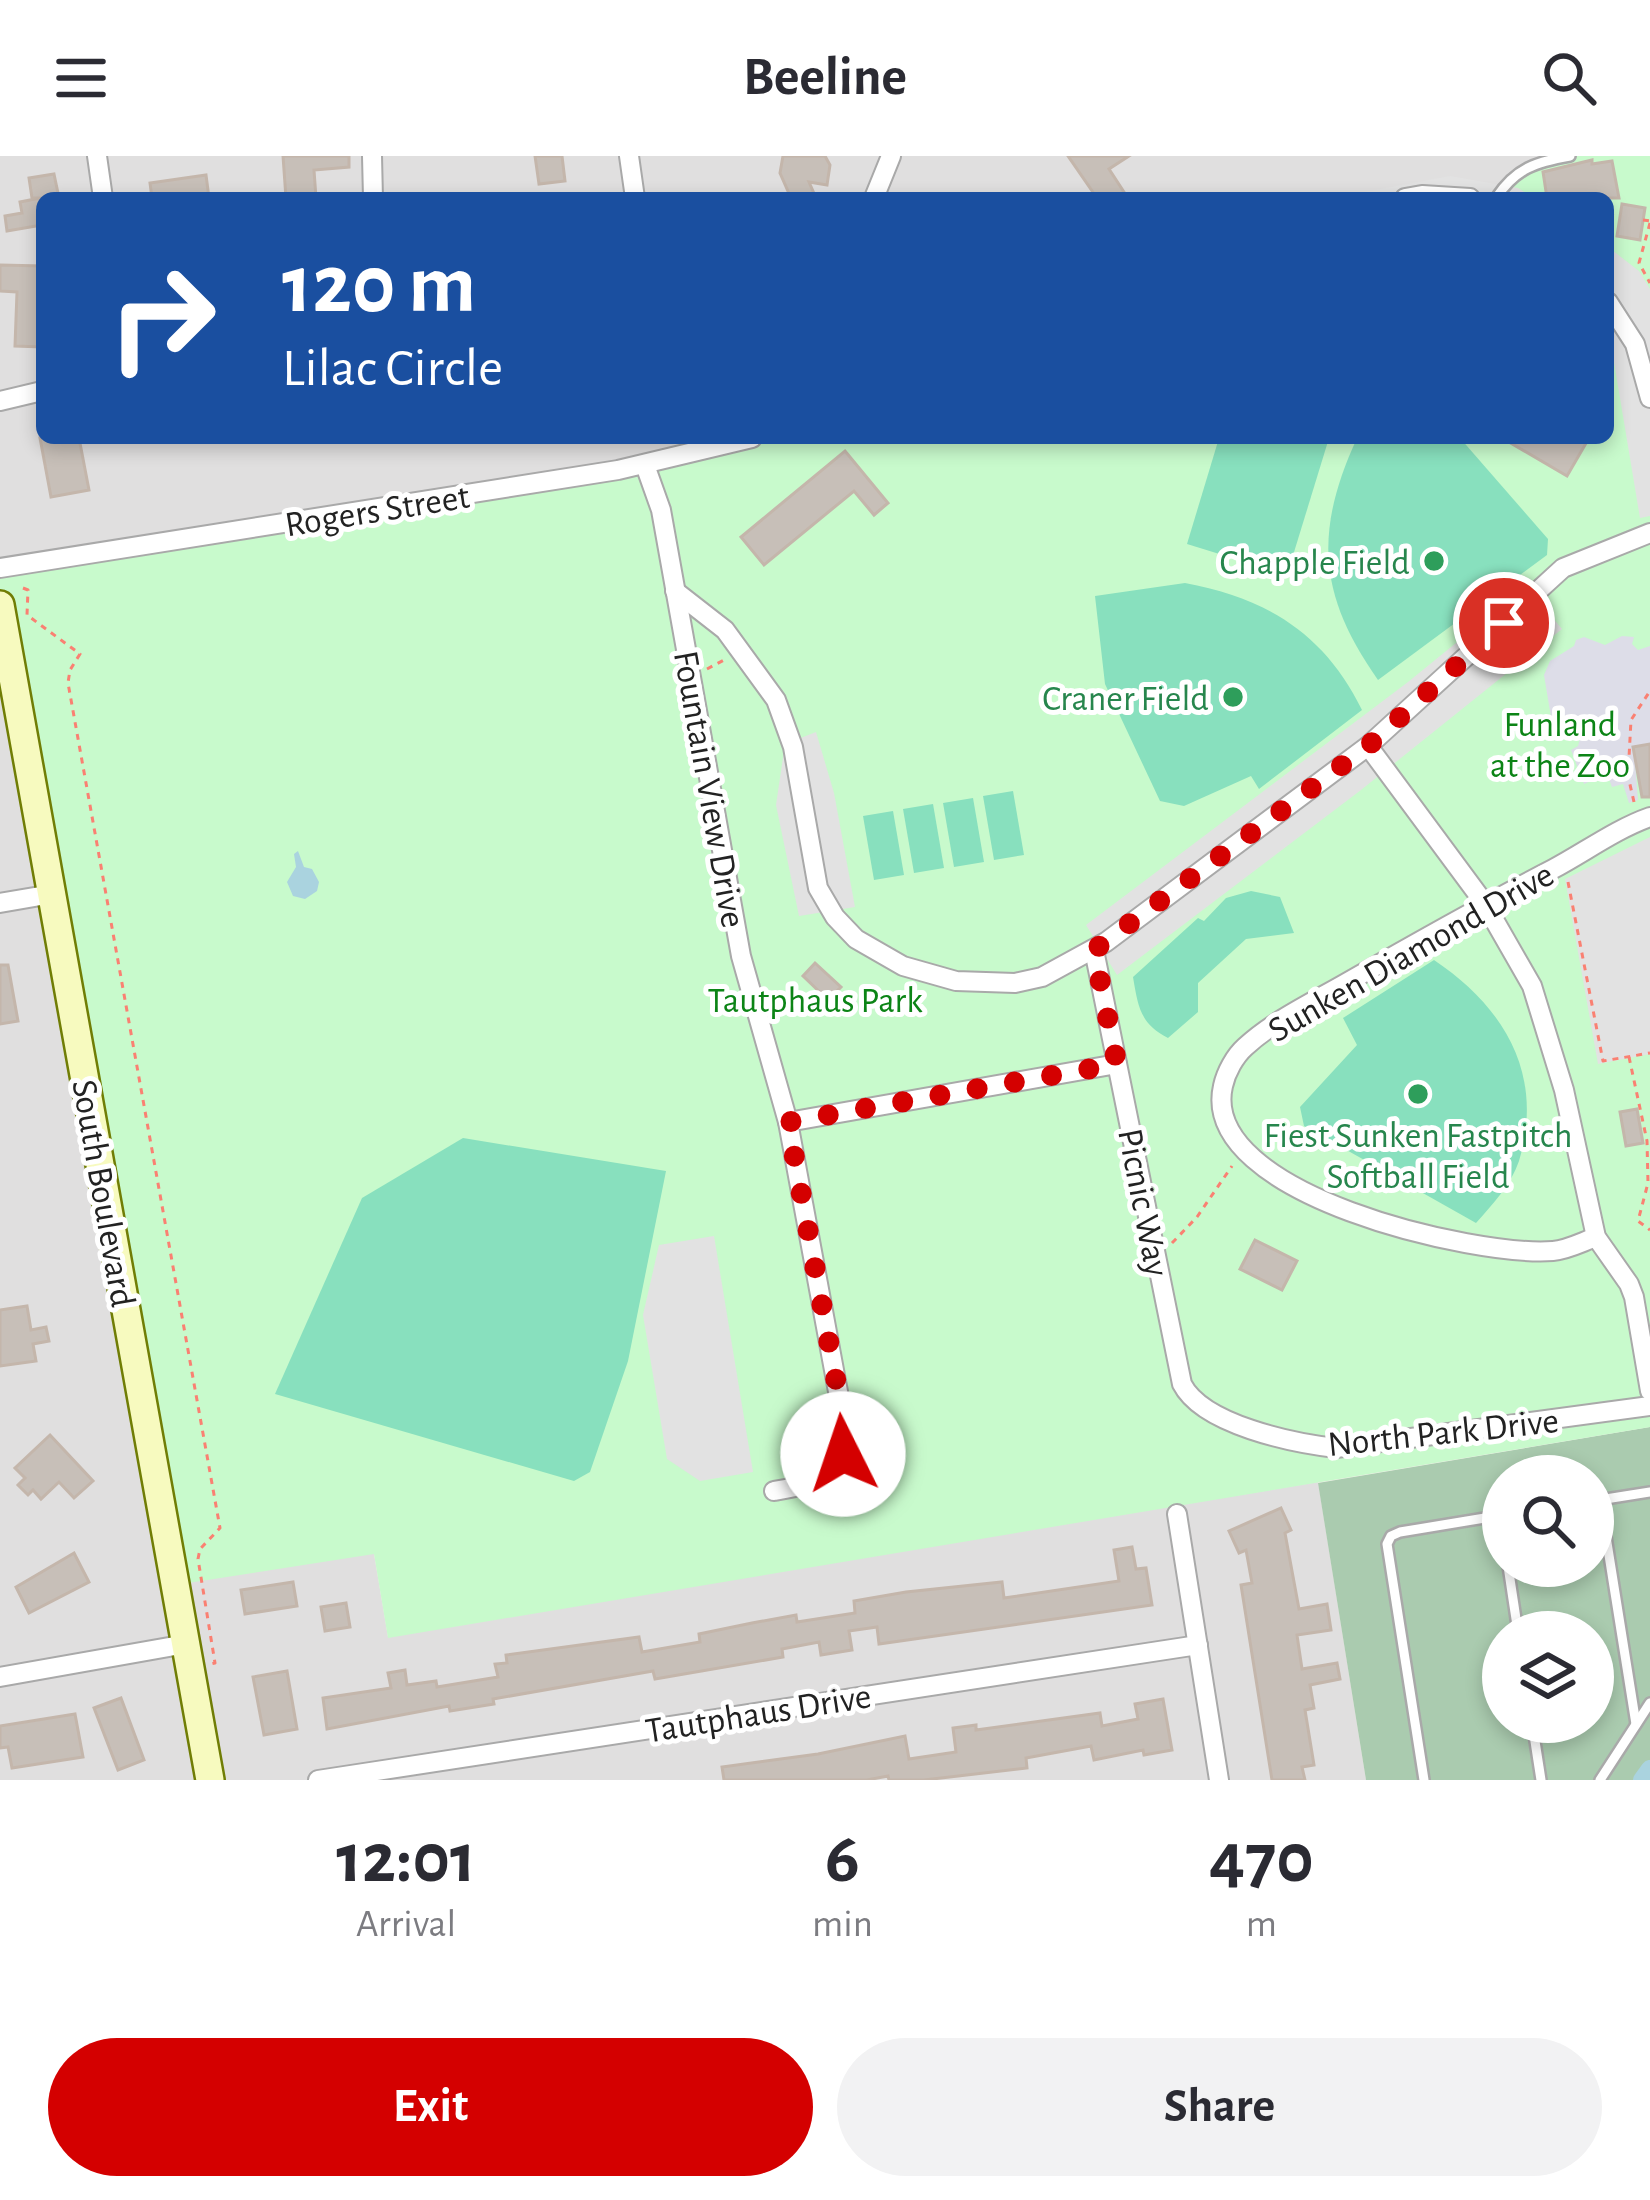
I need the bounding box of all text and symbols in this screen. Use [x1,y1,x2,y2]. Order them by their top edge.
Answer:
icon: menu [48,45,114,111]
icon: search [1536,45,1602,111]
text: Beeline [743,51,907,105]
icon: right [84,240,240,396]
text: 120 m [282,244,476,328]
text: Lilac Circle [282,342,503,396]
street label: Rogers Street [283,479,473,543]
place label: Chapple Field [1219,545,1410,581]
marker: Chapple Field [1421,548,1447,574]
pin [1453,572,1555,674]
icon: arrive [1471,590,1537,656]
street label: Fountain View Drive [667,648,751,931]
place label: Craner Field [1042,681,1209,717]
marker: Craner Field [1220,684,1246,710]
park label: Funland at the Zoo [1490,707,1630,784]
street label: Sunken Diamond Drive [1262,856,1560,1049]
park label: Tautphaus Park [707,983,923,1019]
street label: South Boulevard [65,1077,141,1310]
marker: Fiest Sunken Fastpitch Softball Field [1405,1081,1431,1107]
place label: Fiest Sunken Fastpitch Softball Field [1264,1118,1572,1195]
street label: Picnic Way [1111,1125,1175,1279]
position arrow [780,1391,906,1517]
street label: North Park Drive [1326,1403,1560,1463]
map controls [1482,1455,1614,1743]
button: search [1482,1455,1614,1587]
button: layers [1482,1611,1614,1743]
street label: Tautphaus Drive [643,1678,874,1750]
text: 12:01 [336,1823,476,1895]
text: 6 [825,1823,860,1895]
text: 470 [1209,1823,1314,1895]
text: Arrival [356,1905,456,1944]
text: min [812,1905,873,1944]
text: m [1246,1905,1277,1944]
button: Exit [48,2038,813,2176]
button: Share [837,2038,1602,2176]

